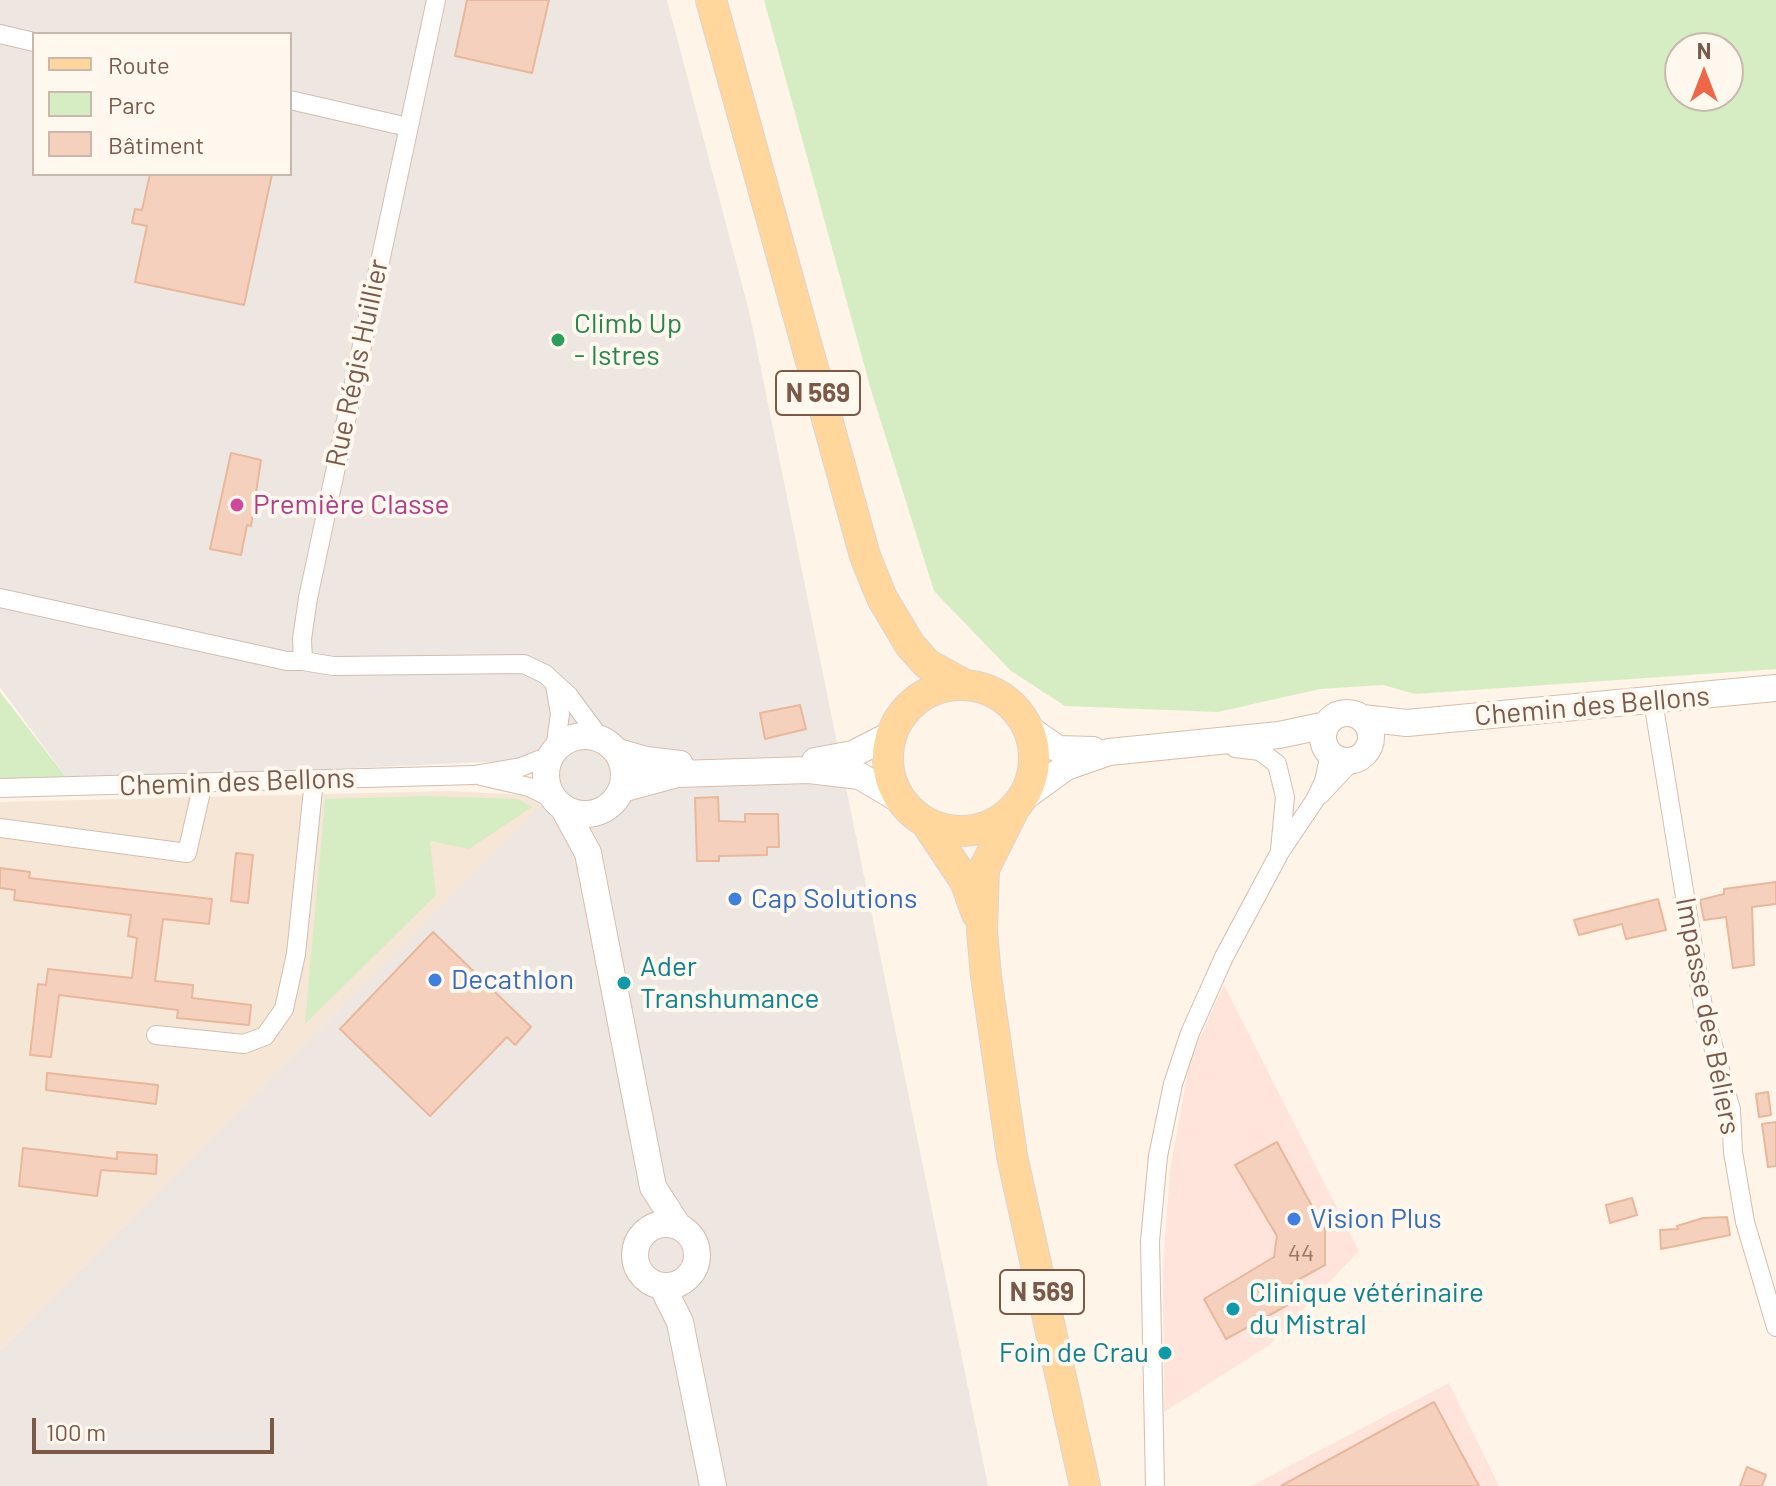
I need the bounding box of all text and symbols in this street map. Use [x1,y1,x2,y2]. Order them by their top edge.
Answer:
legend [32,32,292,176]
north arrow [1664,32,1744,112]
text: N [1697,37,1711,63]
text: Route [108,50,170,79]
text: Parc [108,90,156,119]
text: Bâtiment [108,130,204,159]
street label: Rue Régis Huillier [319,256,395,470]
place label: Climb Up - Istres [574,307,682,373]
marker: Climb Up - Istres [549,331,567,349]
road number: N 569 [776,371,860,415]
place label: Première Classe [253,488,450,522]
marker: Première Classe [228,496,246,514]
street label: Chemin des Bellons [1473,679,1711,733]
street label: Chemin des Bellons [118,761,356,803]
place label: Cap Solutions [751,882,917,916]
marker: Cap Solutions [726,890,744,908]
street label: Impasse des Béliers [1669,895,1747,1137]
place label: Ader Transhumance [640,950,819,1016]
place label: Decathlon [451,963,574,997]
marker: Decathlon [426,971,444,989]
marker: Ader Transhumance [615,974,633,992]
place label: Vision Plus [1310,1202,1442,1236]
marker: Vision Plus [1285,1210,1303,1228]
house number: 44 [1288,1239,1314,1267]
road number: N 569 [1000,1270,1084,1314]
place label: Clinique vétérinaire du Mistral [1249,1276,1484,1342]
marker: Clinique vétérinaire du Mistral [1224,1300,1242,1318]
place label: Foin de Crau [999,1336,1149,1370]
marker: Foin de Crau [1156,1344,1174,1362]
scale bar [36,1402,278,1452]
text: 100 m [46,1417,106,1446]

